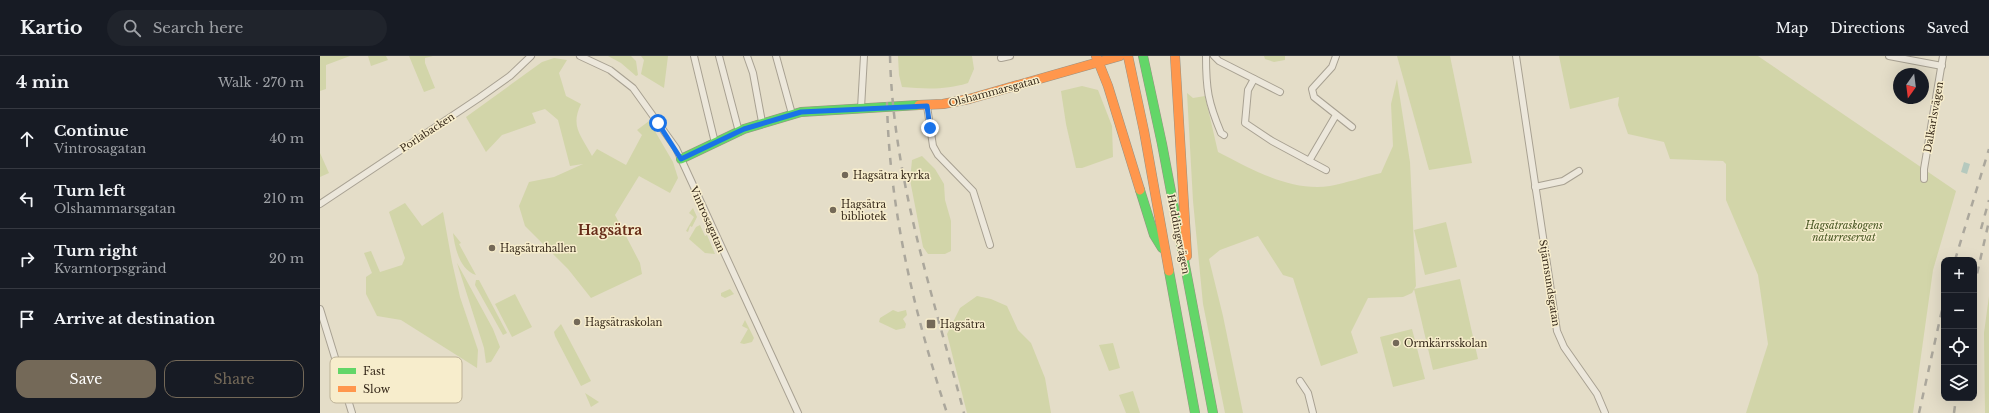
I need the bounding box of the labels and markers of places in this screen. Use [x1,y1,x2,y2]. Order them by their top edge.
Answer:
place label: Hagsätra kyrka [853,169,930,182]
marker: Hagsätra kyrka [840,170,850,180]
place label: Hagsätra bibliotek [840,198,887,223]
marker: Hagsätra bibliotek [828,205,838,215]
place label: Hagsätrahallen [500,242,577,255]
marker: Hagsätrahallen [487,243,497,253]
place label: Hagsätraskolan [585,316,663,329]
marker: Hagsätraskolan [572,317,582,327]
marker: Hagsätra [925,318,937,330]
place label: Hagsätra [940,318,985,331]
place label: Ormkärrsskolan [1404,337,1487,350]
marker: Ormkärrsskolan [1391,338,1401,348]

